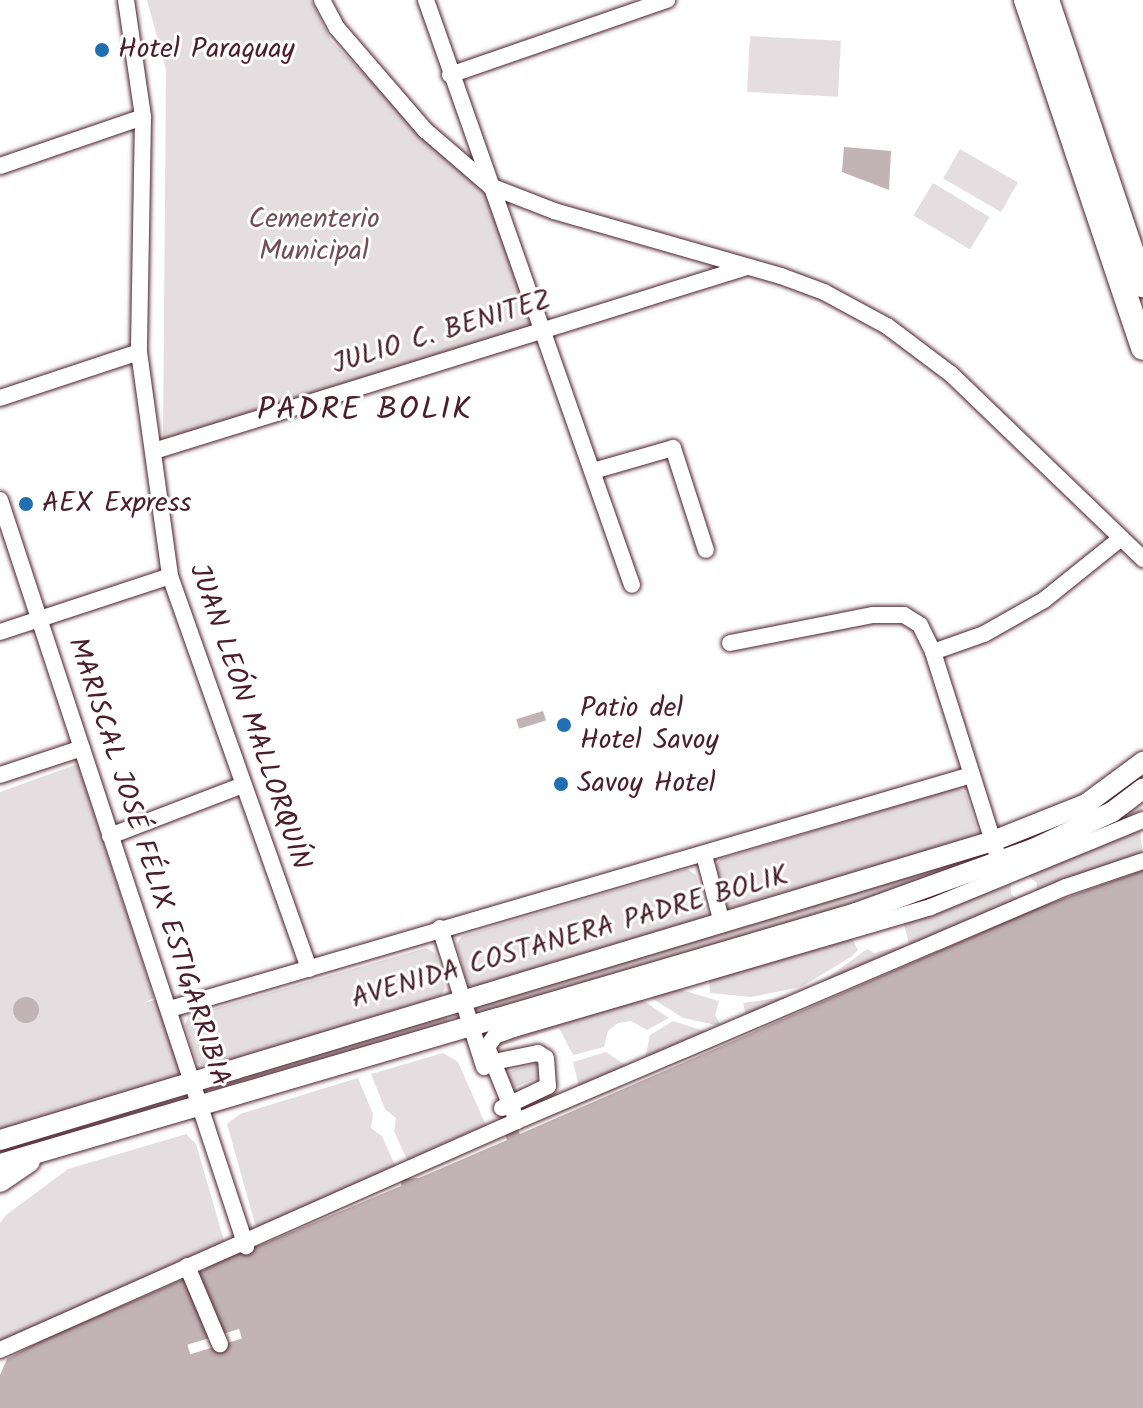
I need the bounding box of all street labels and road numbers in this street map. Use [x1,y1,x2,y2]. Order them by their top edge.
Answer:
street label: JULIO C. BENITEZ [328,284,556,382]
street label: JUAN LEÓN MALLORQUÍN [181,559,317,875]
street label: MARISCAL JOSÉ FÉLIX ESTIGARRIBIA [59,633,237,1091]
street label: AVENIDA COSTANERA PADRE BOLIK [348,859,792,1017]

